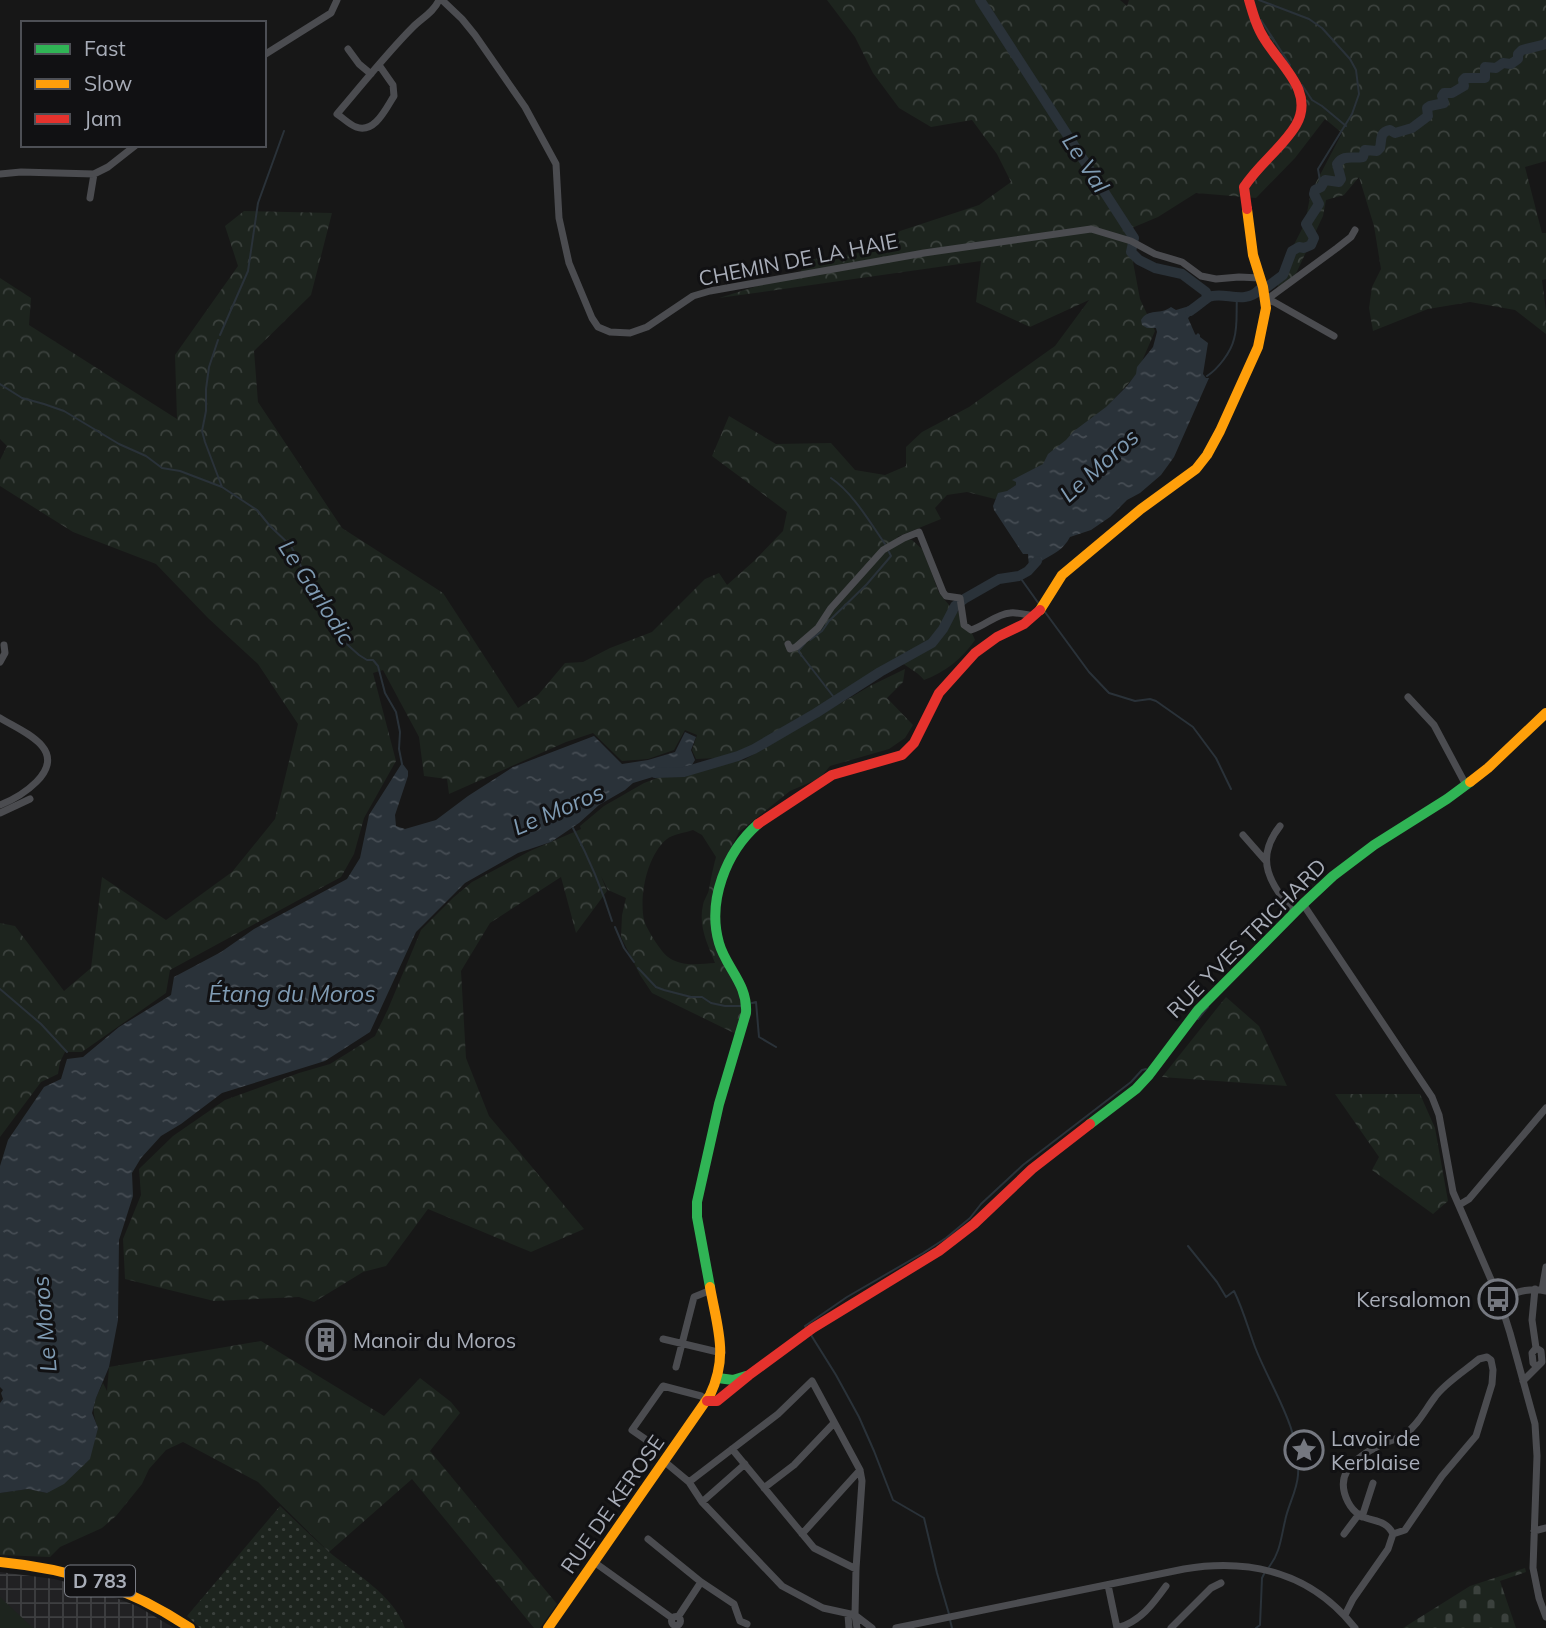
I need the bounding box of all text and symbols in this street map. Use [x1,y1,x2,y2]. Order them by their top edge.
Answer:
legend [21,21,266,147]
text: Fast [84,35,126,61]
text: Slow [84,70,132,96]
text: Jam [84,105,122,131]
water label: Le Val [1056,128,1116,199]
street label: CHEMIN DE LA HAIE [696,227,900,291]
water label: Le Moros [1053,422,1145,508]
water label: Le Garlodic [272,534,362,650]
water label: Le Moros [508,777,608,841]
street label: RUE YVES TRICHARD [1161,853,1331,1023]
water label: Étang du Moros [208,979,376,1008]
water label: Le Moros [25,1275,63,1373]
bus stop icon: Kersalomon [1477,1278,1519,1320]
place label: Kersalomon [1356,1286,1471,1312]
building icon: Manoir du Moros [305,1319,347,1361]
place label: Manoir du Moros [353,1327,516,1353]
place label: Lavoir de Kerblaise [1331,1425,1420,1475]
place icon: Lavoir de Kerblaise [1283,1429,1325,1471]
street label: RUE DE KEROSE [555,1430,669,1578]
road number: D 783 [65,1566,135,1596]

